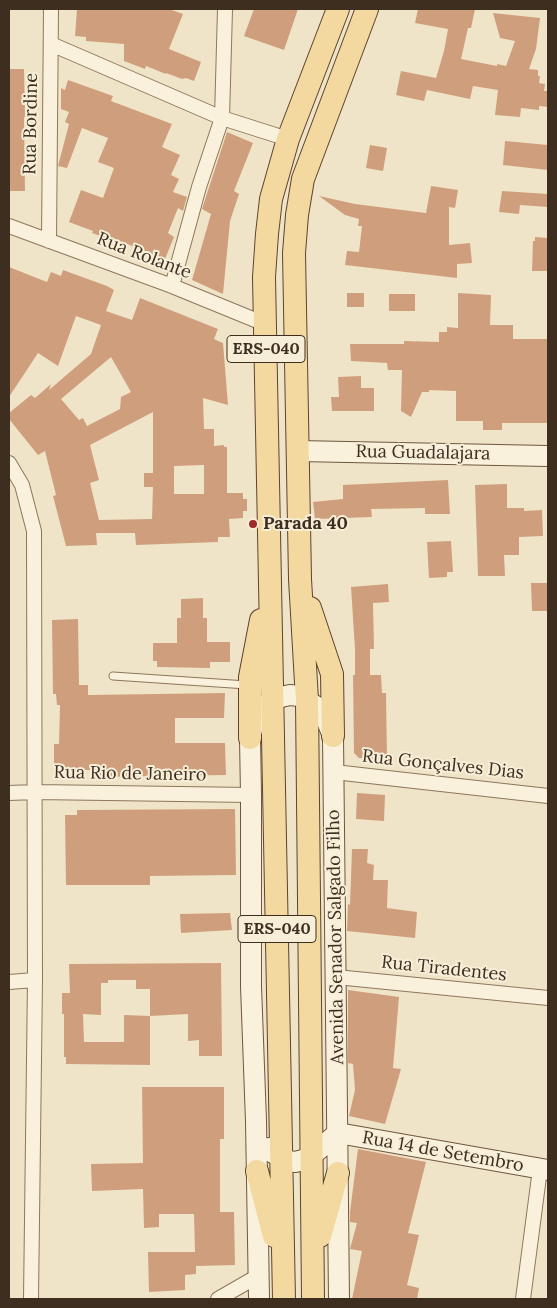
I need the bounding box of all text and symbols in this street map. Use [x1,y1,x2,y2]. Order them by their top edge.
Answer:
street label: Rua Bordine [19,73,43,175]
street label: Rua Rolante [94,228,194,284]
road number: ERS-040 [227,336,305,362]
street label: Rua Guadalajara [355,441,491,465]
place label: Parada 40 [263,513,348,535]
marker: Parada 40 [247,518,259,530]
street label: Rua Gonçalves Dias [361,746,525,784]
street label: Rua Rio de Janeiro [54,762,206,786]
street label: Avenida Senador Salgado Filho [323,809,349,1065]
road number: ERS-040 [238,916,316,942]
street label: Rua Tiradentes [380,952,508,986]
street label: Rua 14 de Setembro [361,1127,525,1177]

